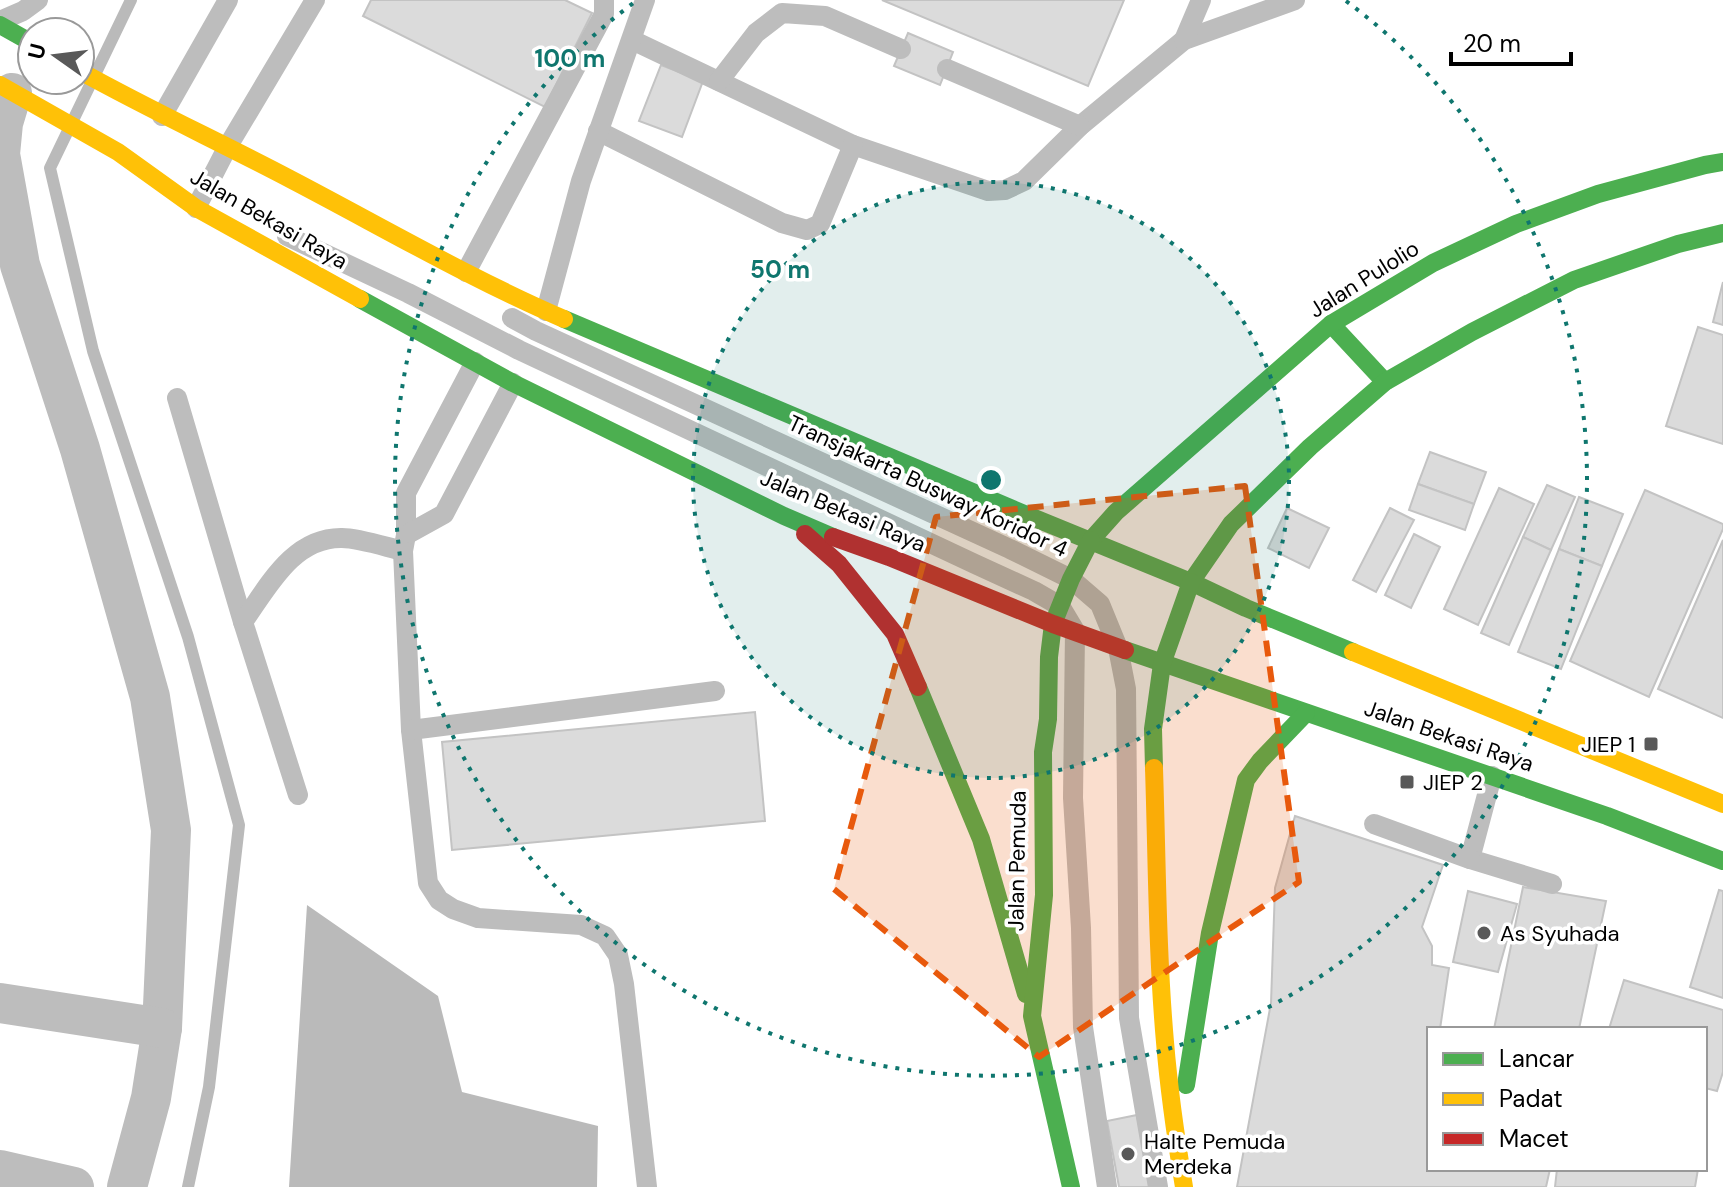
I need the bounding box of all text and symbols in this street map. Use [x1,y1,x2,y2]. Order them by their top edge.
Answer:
north arrow [16,16,96,96]
scale bar [1451,16,1571,66]
text: 20 m [1463,28,1521,59]
text: U [21,40,53,62]
text: 100 m [535,43,605,74]
street label: Jalan Bekasi Raya [185,162,353,276]
street label: Jalan Pulolio [1303,234,1425,324]
text: 50 m [750,254,810,285]
street label: Transjakarta Busway Koridor 4 [784,408,1072,564]
street label: Jalan Bekasi Raya [756,463,930,559]
centre of rings [977,466,1005,494]
street label: Jalan Bekasi Raya [1361,693,1537,779]
place label: JIEP 1 [1581,730,1635,759]
marker: JIEP 1 [1642,735,1660,753]
place label: JIEP 2 [1423,768,1483,797]
marker: JIEP 2 [1398,773,1416,791]
street label: Jalan Pemuda [1001,790,1033,932]
place label: As Syuhada [1500,919,1619,948]
marker: As Syuhada [1475,924,1493,942]
legend [1427,1027,1707,1171]
text: Lancar [1499,1043,1574,1074]
text: Padat [1499,1083,1563,1114]
text: Macet [1499,1123,1569,1154]
place label: Halte Pemuda Merdeka [1144,1127,1285,1181]
marker: Halte Pemuda Merdeka [1119,1145,1137,1163]

